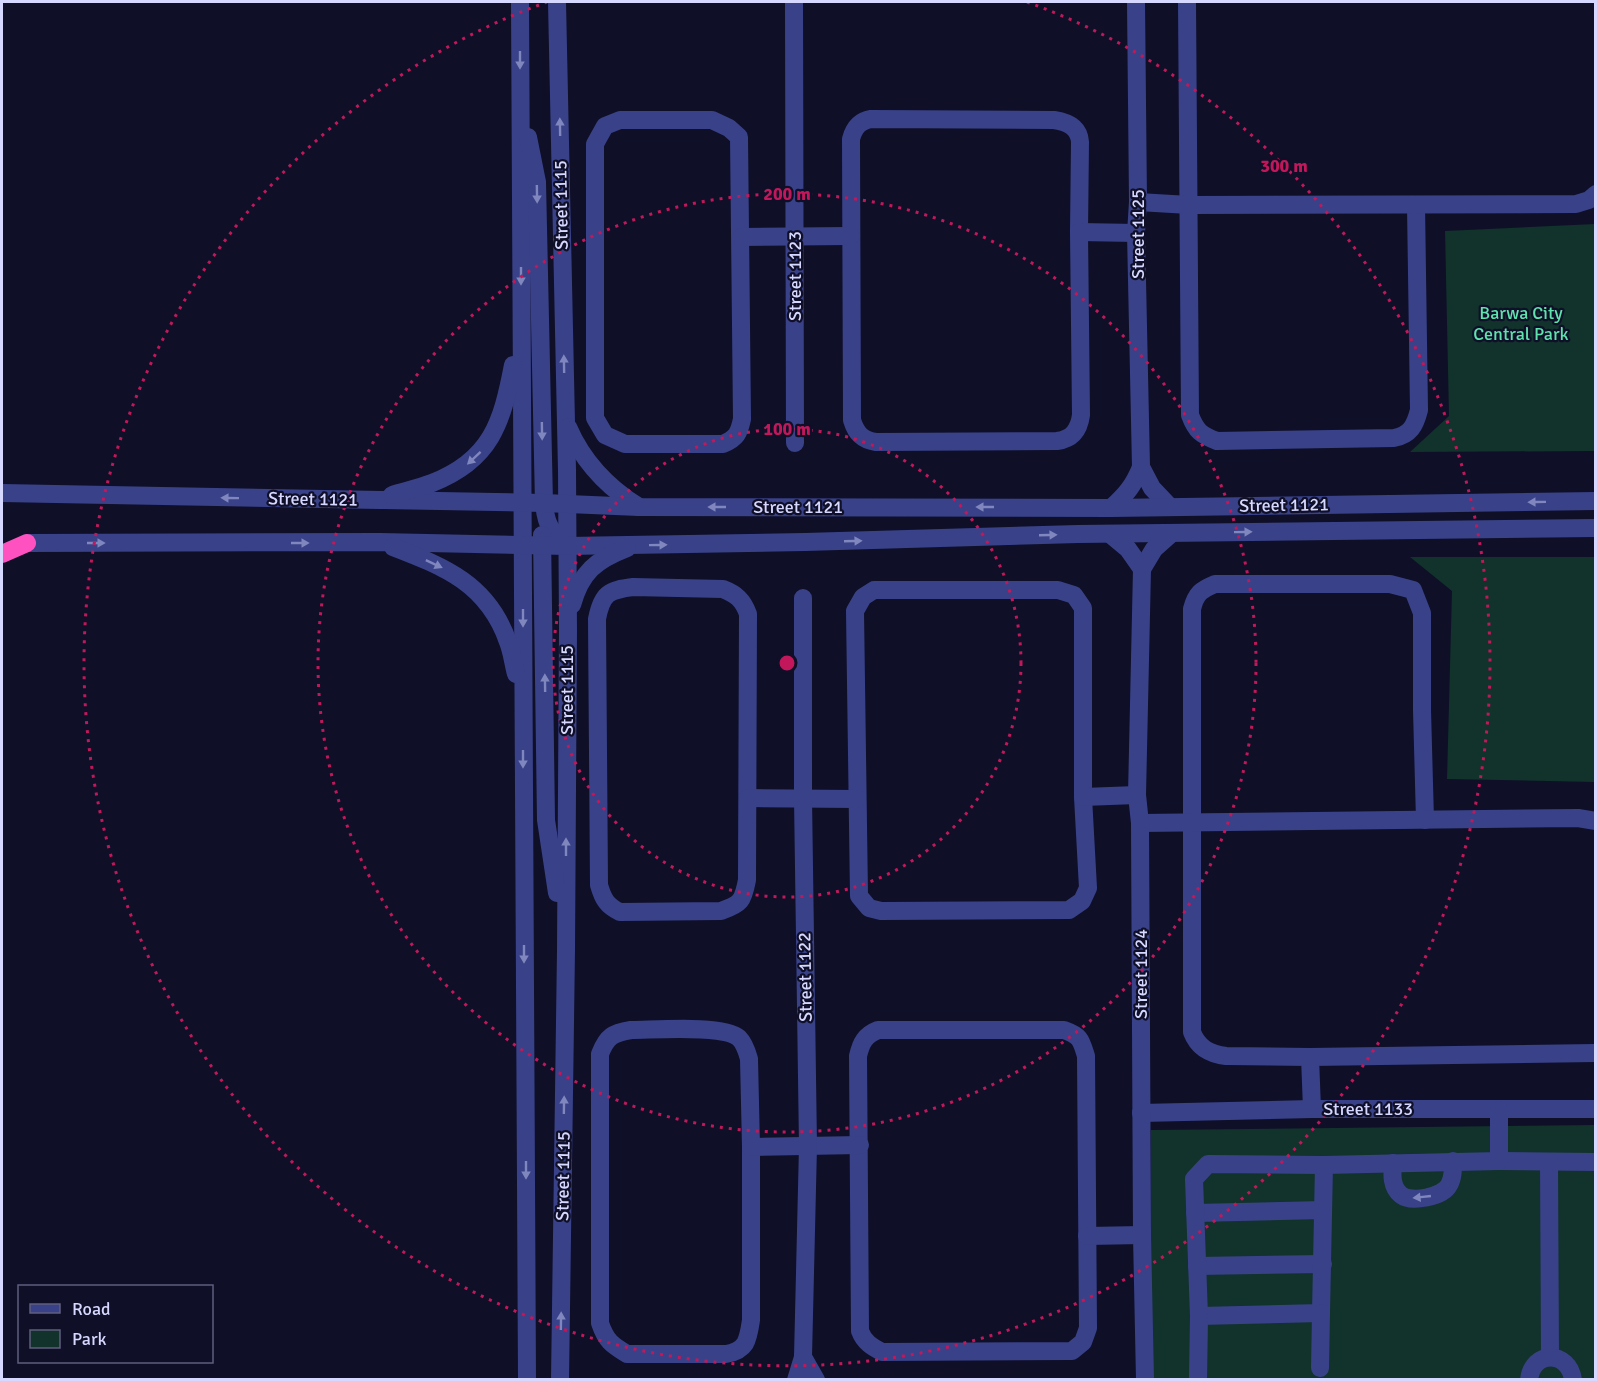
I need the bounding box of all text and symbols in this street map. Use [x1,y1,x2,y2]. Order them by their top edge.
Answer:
one-way arrow [515,50,525,69]
one-way arrow [555,117,565,136]
text: 300 m [1260,155,1308,177]
street label: Street 1115 [549,160,573,250]
text: 200 m [763,183,811,205]
one-way arrow [533,185,542,204]
street label: Street 1125 [1127,189,1149,279]
street label: Street 1123 [784,231,806,321]
one-way arrow [516,266,526,285]
park label: Barwa City Central Park [1473,302,1569,345]
one-way arrow [560,354,569,373]
text: 100 m [763,418,811,440]
one-way arrow [537,422,547,441]
one-way arrow [466,451,481,465]
street label: Street 1121 [268,487,358,511]
one-way arrow [221,493,240,502]
street label: Street 1121 [1239,493,1329,517]
street label: Street 1121 [753,496,843,518]
one-way arrow [1528,497,1547,507]
one-way arrow [707,502,726,512]
one-way arrow [976,502,995,512]
one-way arrow [1234,527,1253,537]
one-way arrow [1039,530,1058,540]
one-way arrow [844,536,863,545]
one-way arrow [87,538,106,548]
one-way arrow [291,538,310,548]
one-way arrow [649,540,668,550]
one-way arrow [426,559,444,569]
one-way arrow [518,609,528,628]
street label: Street 1115 [556,645,578,735]
centre of rings [777,653,797,673]
one-way arrow [540,674,549,693]
one-way arrow [518,750,528,769]
one-way arrow [562,838,571,857]
street label: Street 1124 [1130,929,1152,1019]
street label: Street 1122 [793,932,817,1022]
one-way arrow [519,945,529,964]
one-way arrow [559,1096,569,1115]
street label: Street 1133 [1323,1098,1413,1120]
street label: Street 1115 [551,1131,575,1221]
one-way arrow [521,1161,531,1180]
one-way arrow [1412,1193,1431,1202]
legend [18,1285,213,1363]
text: Road [72,1298,111,1320]
one-way arrow [556,1312,566,1331]
text: Park [72,1328,107,1350]

